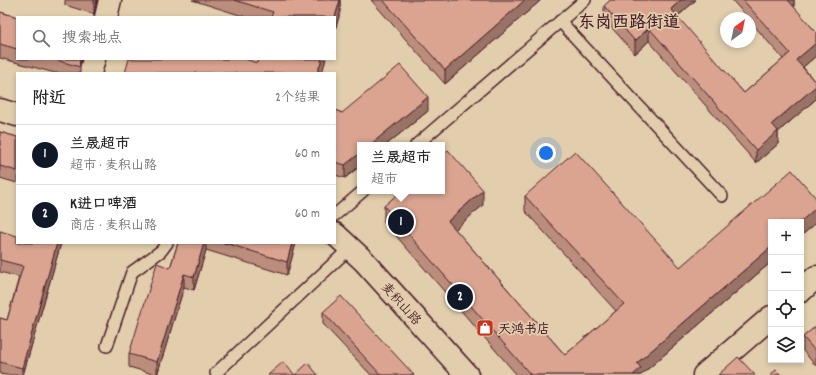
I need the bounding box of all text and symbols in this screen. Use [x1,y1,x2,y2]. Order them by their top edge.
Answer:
district label: 东岗西路街道 [578,12,680,36]
north arrow [720,12,756,48]
search box [16,16,336,60]
icon: search [30,27,52,49]
text: 搜索地点 [62,28,122,50]
text: 附近 [32,88,66,112]
text: 2个结果 [275,89,320,108]
text: 兰晟超市 [70,134,130,156]
popup [357,142,445,194]
your location [536,143,556,163]
text: 1 [44,145,46,164]
text: 60 m [295,145,320,164]
text: 兰晟超市 [371,148,431,170]
text: 超市 · 麦积山路 [70,157,157,176]
text: 超市 [371,171,397,190]
text: K进口啤酒 [70,194,137,216]
text: 2 [42,205,48,224]
text: 60 m [295,205,320,224]
pin: 1 [388,207,414,237]
text: 商店 · 麦积山路 [70,217,157,236]
map controls [768,219,804,363]
button: + [768,219,804,255]
button: − [768,255,804,291]
street label: 麦积山路 [376,279,425,330]
pin: 2 [447,282,473,312]
button: locate [768,291,804,327]
shop icon: 天鸿书店 [475,318,495,338]
place label: 天鸿书店 [498,321,550,340]
button: layers [768,327,804,363]

